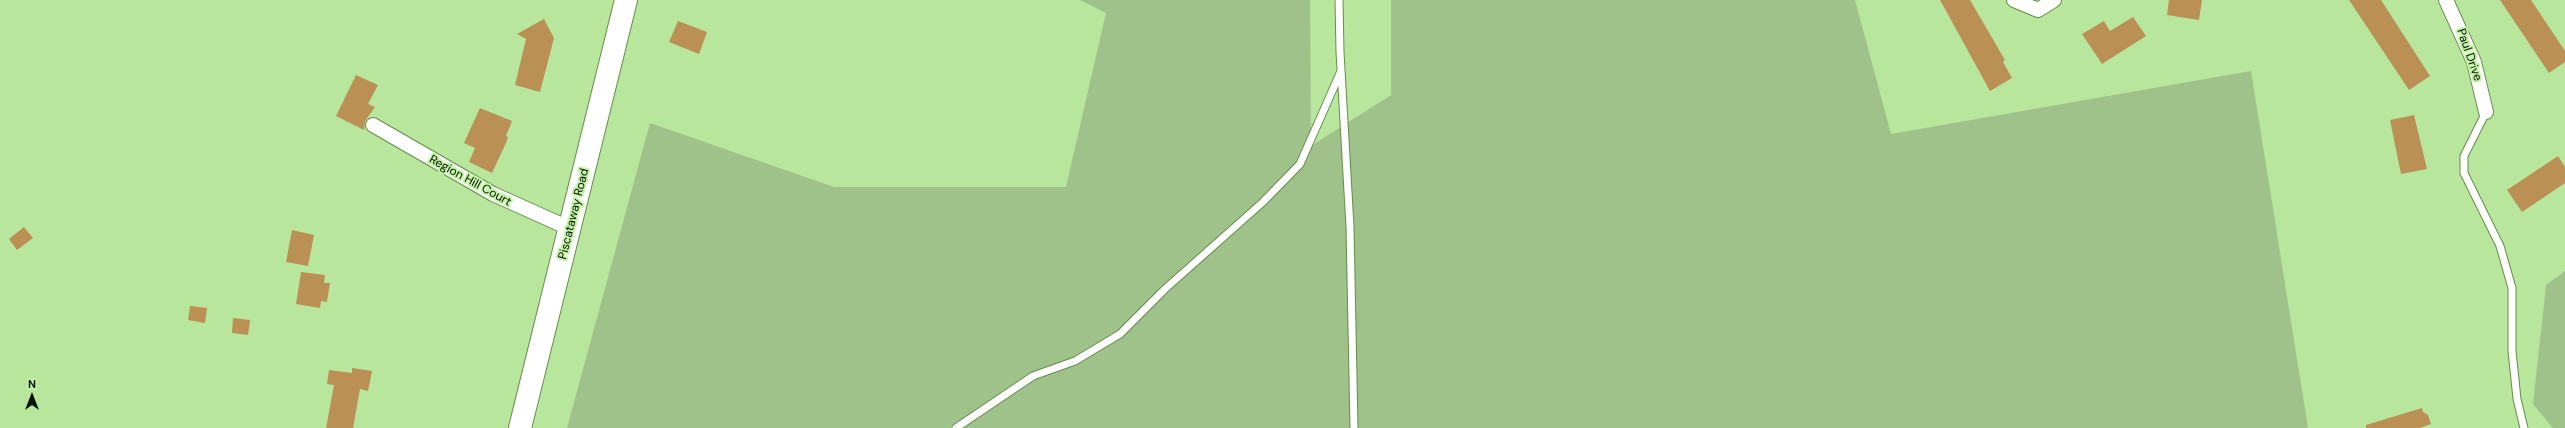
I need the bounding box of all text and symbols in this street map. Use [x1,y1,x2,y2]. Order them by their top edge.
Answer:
street label: Paul Drive [2453,27,2485,83]
street label: Region Hill Court [426,152,514,210]
street label: Piscataway Road [556,167,592,261]
north arrow [12,376,52,416]
text: N [28,377,36,391]

